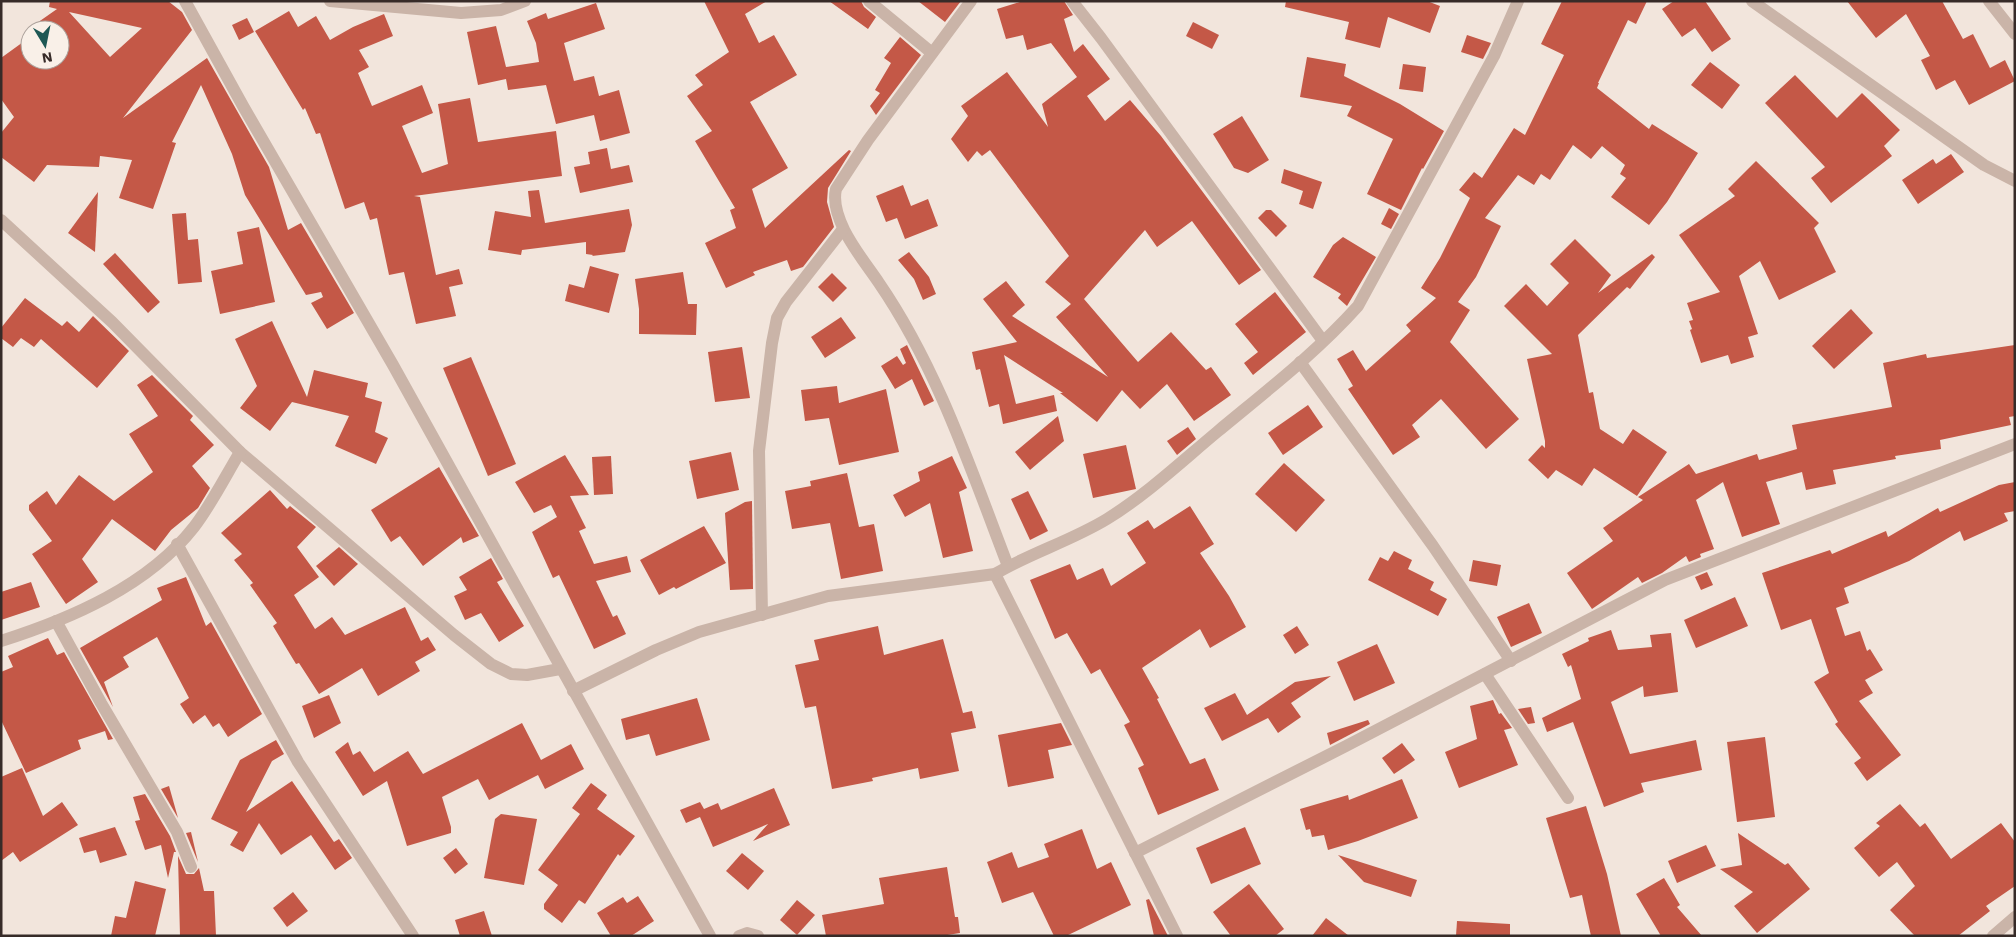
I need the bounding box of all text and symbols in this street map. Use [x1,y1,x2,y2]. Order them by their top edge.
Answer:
north arrow [20,20,70,70]
text: N [41,49,54,67]

